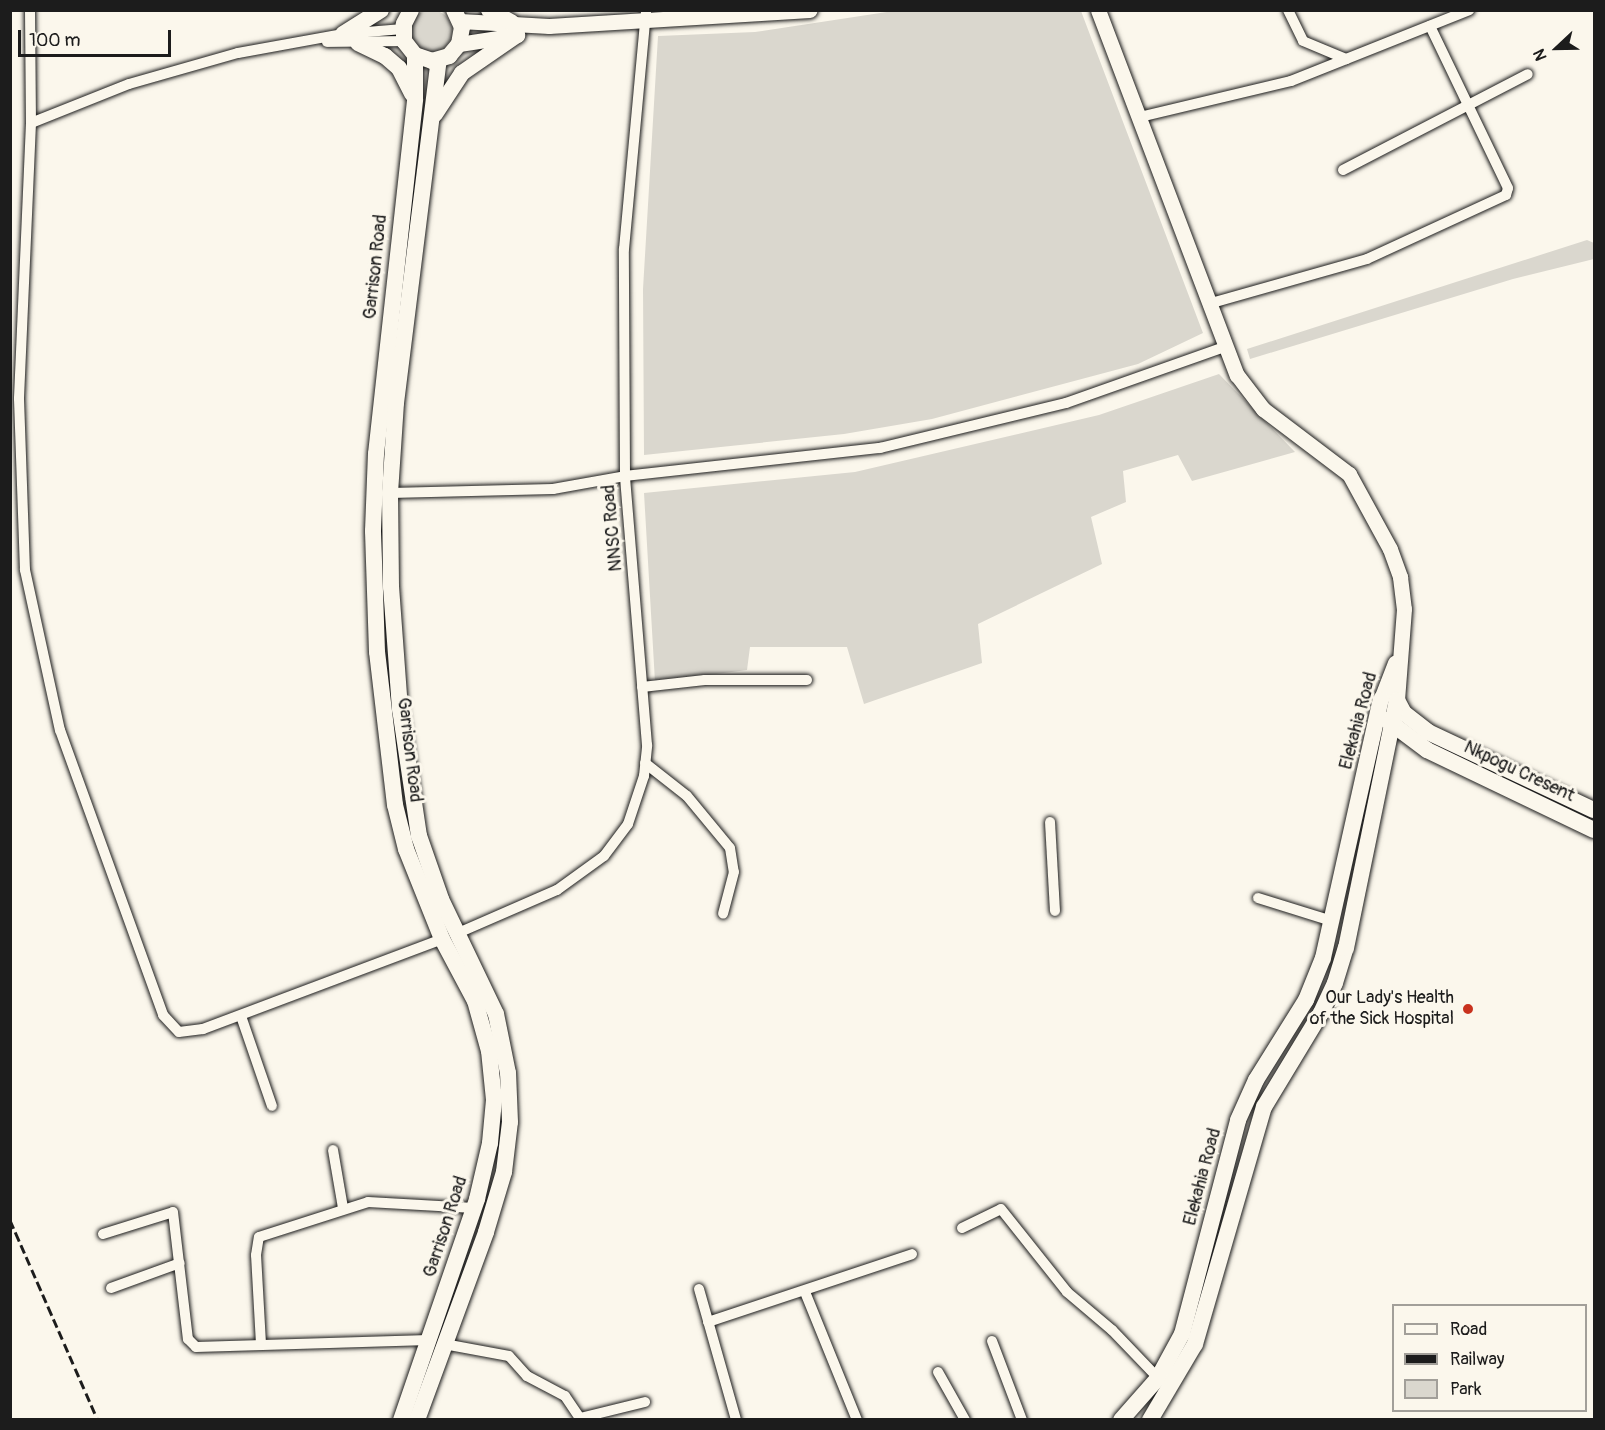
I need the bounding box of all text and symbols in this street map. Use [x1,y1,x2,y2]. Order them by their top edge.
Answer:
scale bar [21,18,174,56]
north arrow [1527,18,1587,78]
text: 100 m [29,29,81,52]
text: N [1529,46,1552,64]
street label: Garrison Road [360,214,392,320]
street label: NNSC Road [598,484,628,572]
street label: Elekahia Road [1336,670,1382,772]
street label: Garrison Road [392,696,426,804]
street label: Nkpogu Cresent [1460,737,1578,807]
place label: Our Lady's Health of the Sick Hospital [1310,988,1454,1030]
marker: Our Lady's Health of the Sick Hospital [1459,1000,1477,1018]
street label: Elekahia Road [1180,1126,1226,1228]
street label: Garrison Road [419,1174,473,1280]
legend [1392,1304,1587,1412]
text: Road [1450,1318,1487,1341]
text: Railway [1450,1348,1505,1371]
text: Park [1450,1378,1482,1401]

